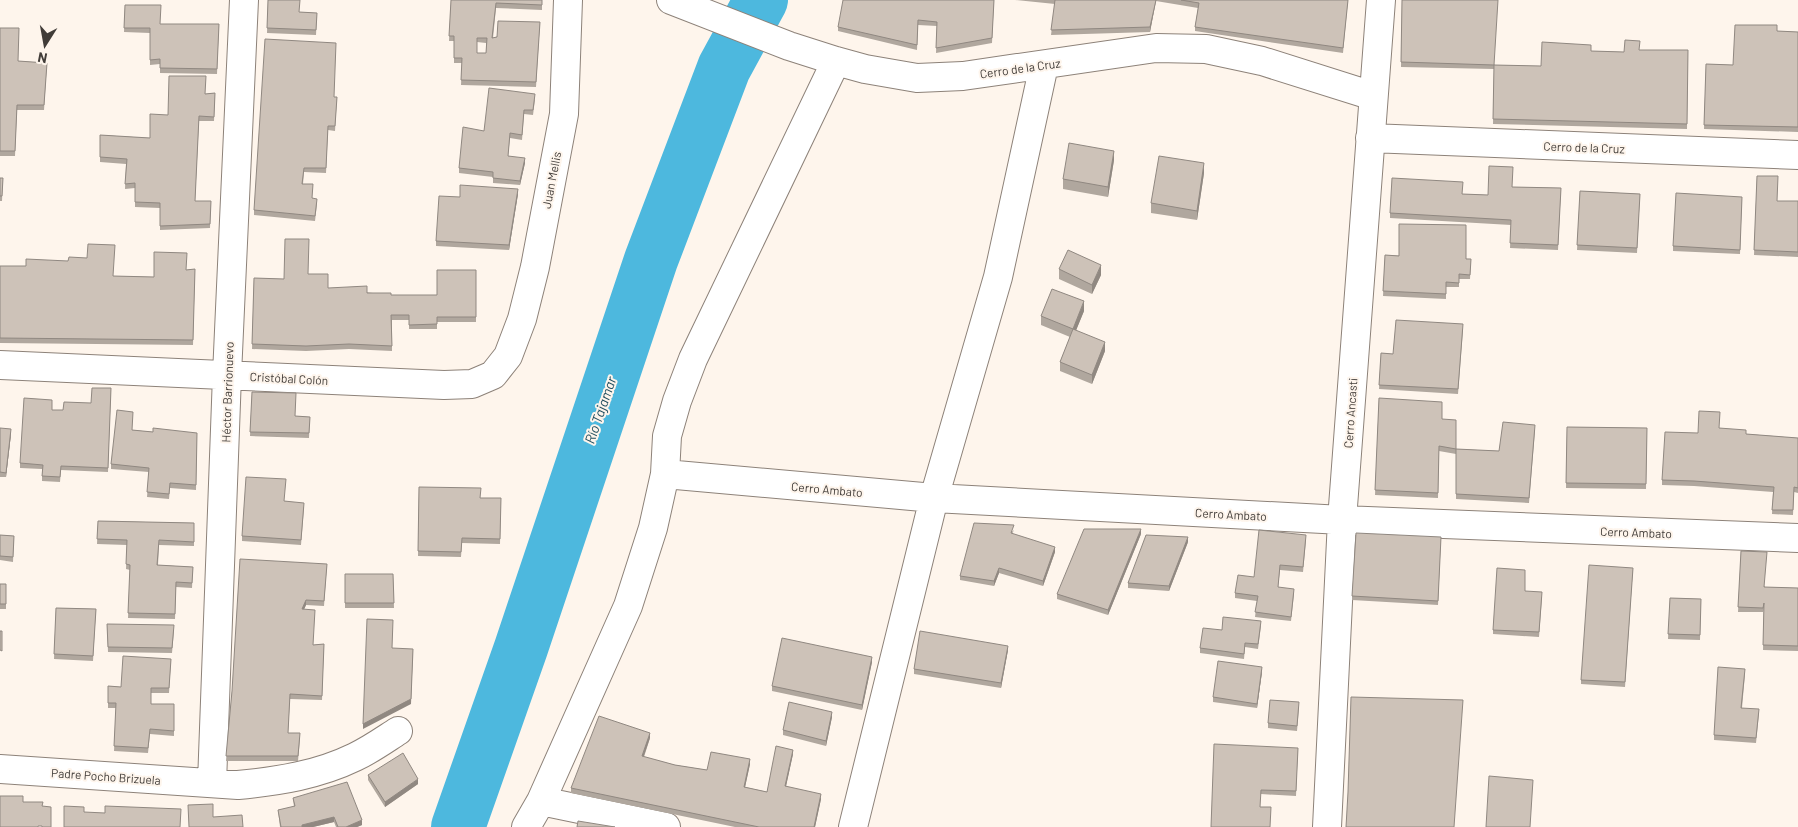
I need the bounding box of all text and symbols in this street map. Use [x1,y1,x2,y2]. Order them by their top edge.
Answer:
north arrow [20,20,70,70]
text: N [36,49,49,67]
street label: Cerro de la Cruz [979,55,1061,81]
street label: Cerro de la Cruz [1543,139,1625,155]
street label: Juan Mellis [539,150,563,210]
street label: Héctor Barrionuevo [218,341,236,443]
street label: Cristóbal Colón [249,369,329,387]
water label: Río Tajamar [581,373,620,446]
street label: Cerro Ancasti [1341,377,1359,449]
street label: Cerro Ambato [791,479,863,499]
street label: Cerro Ambato [1195,505,1267,523]
street label: Cerro Ambato [1600,524,1672,540]
street label: Padre Pocho Brizuela [51,765,161,787]

